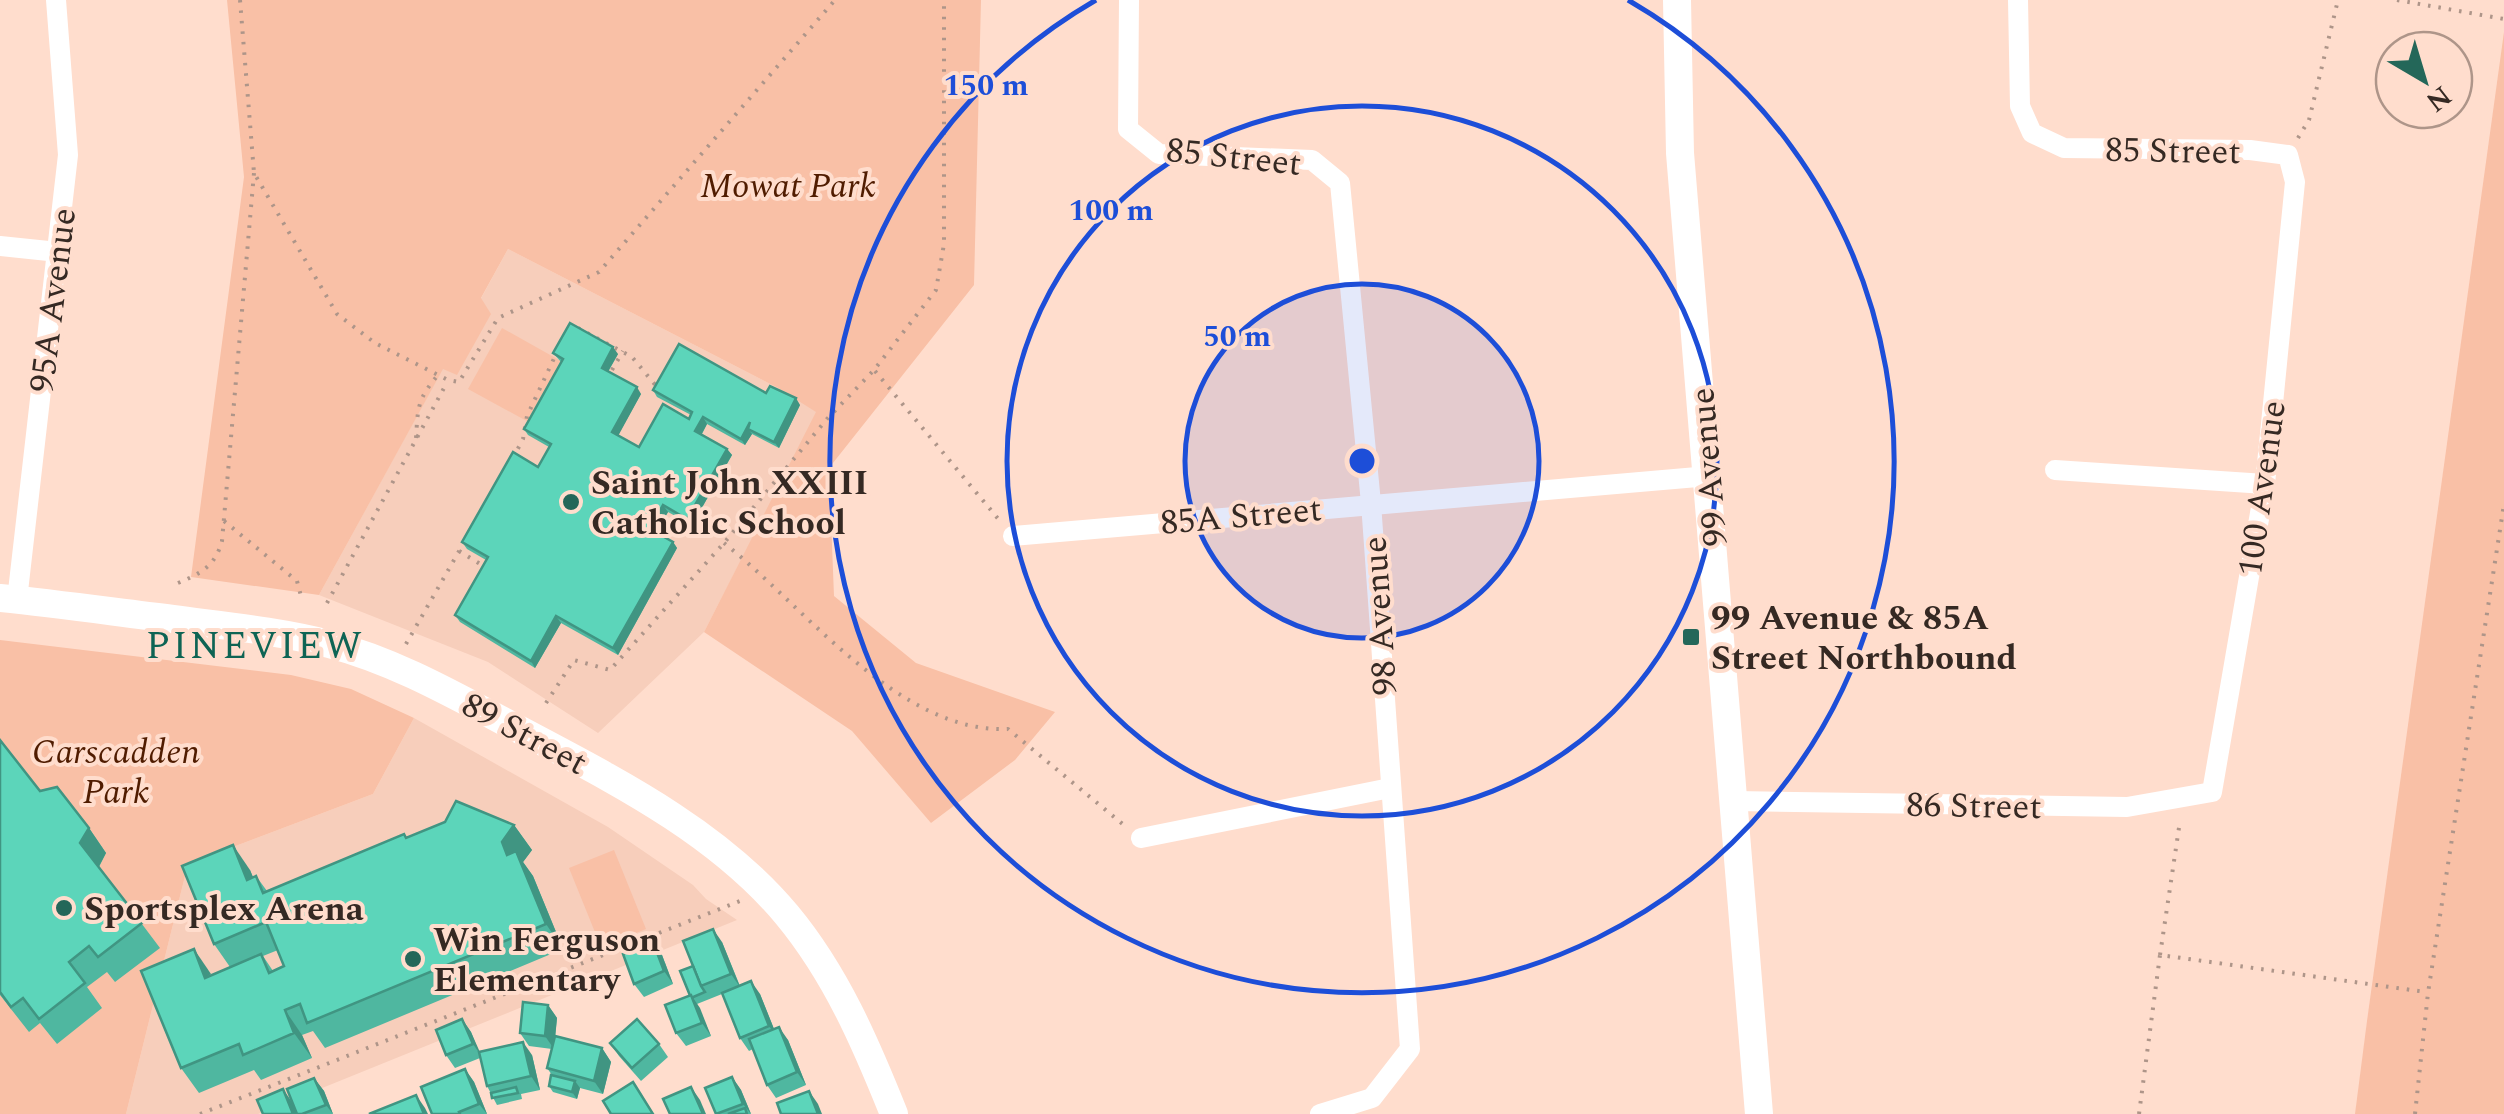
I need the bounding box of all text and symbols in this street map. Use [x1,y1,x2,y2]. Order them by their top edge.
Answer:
north arrow [2374,30,2474,130]
text: 150 m [943,63,1029,109]
text: N [2416,75,2461,122]
street label: 85 Street [1164,124,1304,191]
street label: 85 Street [2105,124,2241,179]
park label: Mowat Park [700,160,876,213]
text: 100 m [1068,188,1154,234]
street label: 95A Avenue [16,205,91,395]
text: 50 m [1203,314,1271,360]
street label: 99 Avenue [1676,385,1743,549]
street label: 100 Avenue [2224,397,2301,579]
centre of rings [1344,443,1380,479]
place label: Saint John XXIII Catholic School [591,457,868,550]
street label: 85A Street [1158,483,1324,550]
marker: Saint John XXIII Catholic School [560,491,582,513]
street label: 98 Avenue [1349,535,1412,697]
place label: 99 Avenue & 85A Street Northbound [1711,592,2017,685]
district label: PINEVIEW [146,618,364,676]
marker: 99 Avenue & 85A Street Northbound [1680,626,1702,648]
street label: 89 Street [452,679,597,790]
park label: Carscadden Park [32,726,200,819]
street label: 86 Street [1906,779,2042,834]
place label: Sportsplex Arena [84,883,364,936]
marker: Sportsplex Arena [53,897,75,919]
place label: Win Ferguson Elementary [433,914,661,1007]
marker: Win Ferguson Elementary [402,948,424,970]

